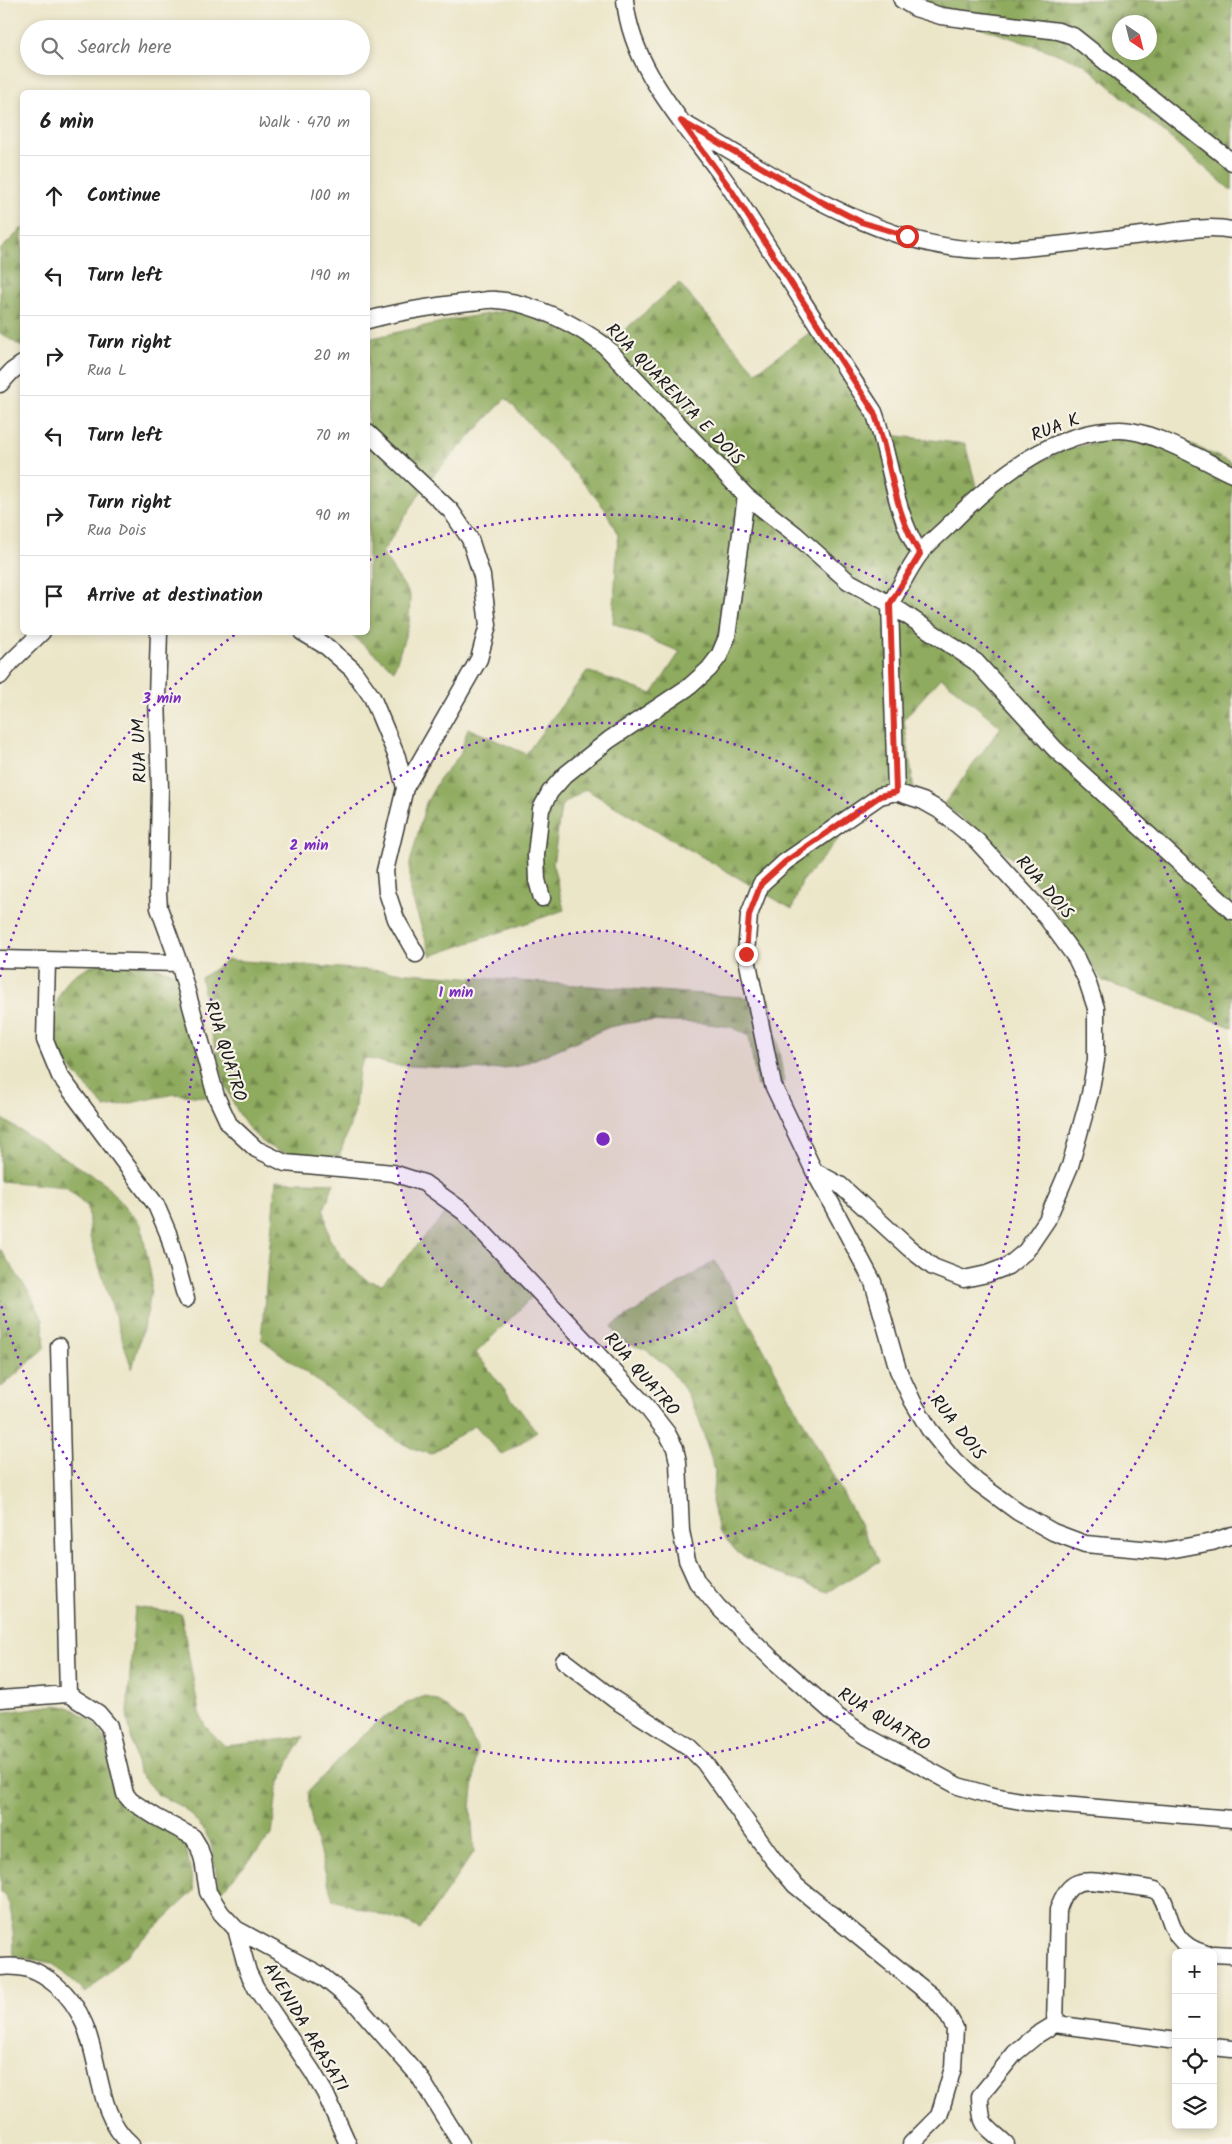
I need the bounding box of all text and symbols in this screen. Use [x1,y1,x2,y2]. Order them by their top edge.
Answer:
north arrow [1112,15,1157,60]
search box [20,20,370,75]
text: Search here [78,33,172,63]
icon: search [38,34,66,62]
text: 6 min [40,106,94,139]
text: Walk · 470 m [259,110,350,135]
text: Continue [87,181,160,211]
icon: ahead [40,182,68,210]
text: 100 m [310,183,350,208]
route start [896,225,919,248]
text: Turn left [87,261,162,291]
icon: left [40,262,68,290]
text: 190 m [310,263,350,288]
street label: RUA QUARENTA E DOIS [598,317,750,473]
text: Turn right [87,328,172,358]
icon: right [40,342,68,370]
text: 20 m [314,343,350,368]
text: Rua L [87,358,127,383]
street label: RUA K [1027,406,1084,451]
text: Turn left [87,421,162,451]
icon: left [40,422,68,450]
text: 70 m [315,423,350,448]
text: Turn right [87,488,172,518]
icon: right [40,502,68,530]
text: 90 m [315,503,350,528]
text: Rua Dois [87,518,146,543]
text: Arrive at destination [87,581,263,611]
icon: arrive [40,582,68,610]
text: 3 min [142,687,181,711]
street label: RUA UM [125,717,156,784]
text: 2 min [289,834,329,858]
street label: RUA DOIS [1008,849,1080,927]
route end [735,943,758,966]
text: 1 min [439,981,473,1005]
street label: RUA QUATRO [196,998,254,1105]
centre of rings [594,1130,612,1148]
street label: RUA QUATRO [596,1326,686,1424]
street label: RUA DOIS [922,1389,992,1468]
street label: RUA QUATRO [831,1680,935,1760]
map controls [1172,1949,1217,2129]
button: + [1172,1949,1217,1994]
street label: AVENIDA ARASATI [255,1957,355,2098]
button: − [1172,1994,1217,2039]
button: locate [1172,2039,1217,2084]
button: layers [1172,2084,1217,2129]

